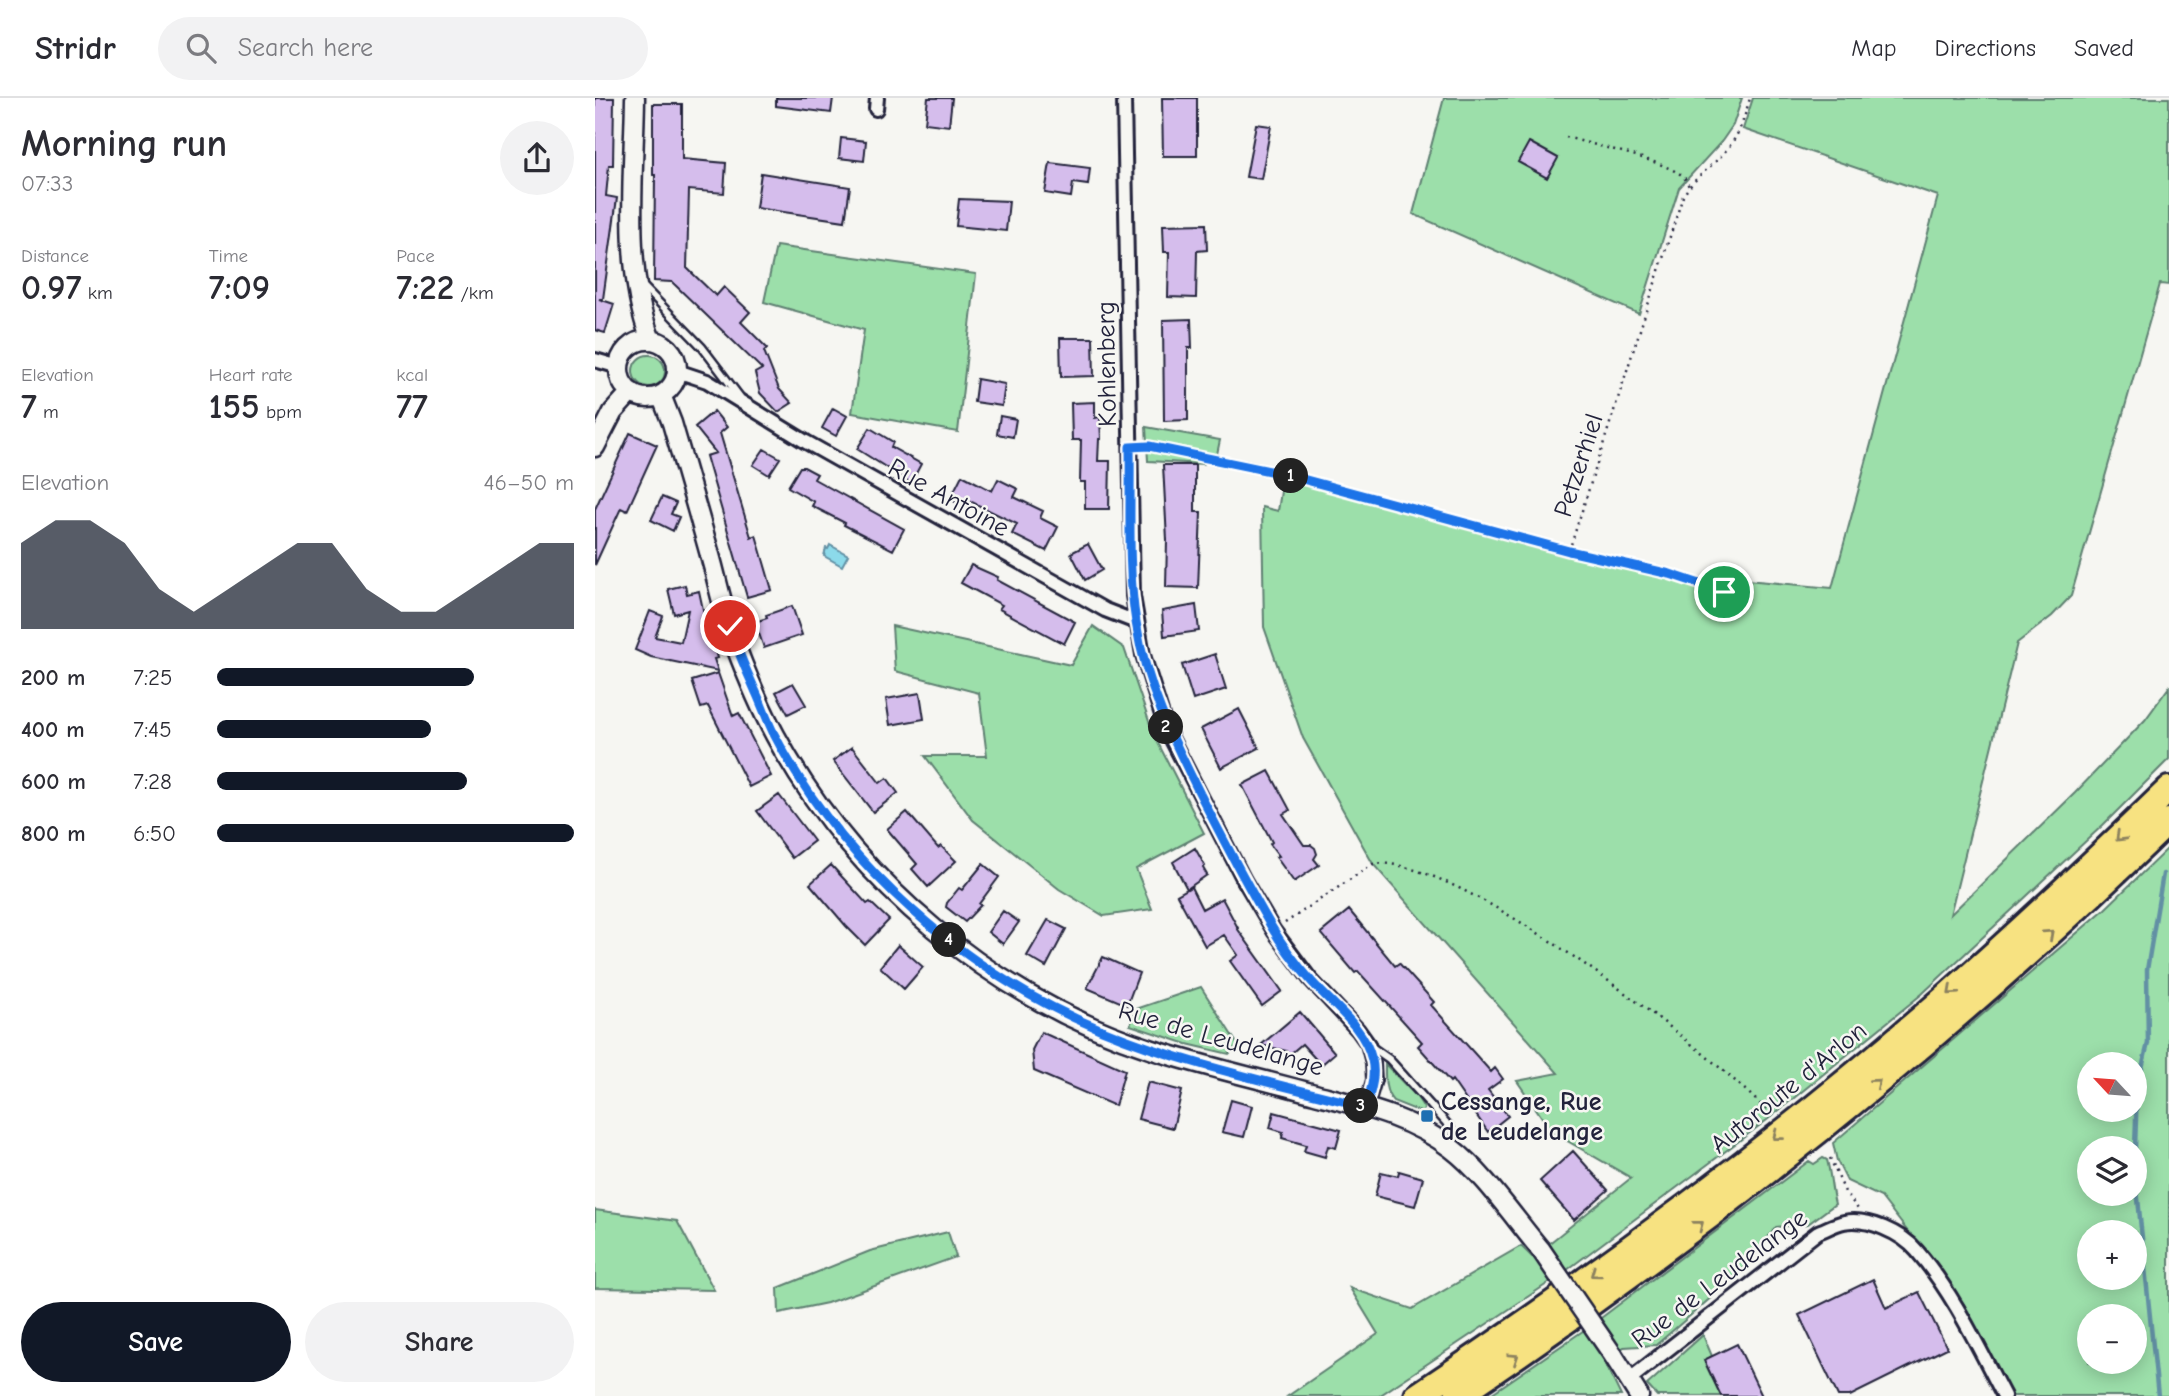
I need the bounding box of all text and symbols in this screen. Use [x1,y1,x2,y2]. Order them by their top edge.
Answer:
search box [158,17,648,80]
text: Stridr [35,29,116,67]
icon: search [182,29,220,67]
text: Search here [238,33,373,63]
text: Map [1851,34,1897,62]
text: Directions [1935,34,2036,62]
text: Saved [2074,34,2134,62]
button: share [500,121,574,195]
text: Morning run [21,122,227,166]
text: 07:33 [21,170,73,197]
text: Distance [21,245,89,267]
text: Time [209,245,248,267]
text: Pace [396,245,435,267]
text: 0.97 [21,267,81,308]
text: 7:09 [209,267,270,308]
text: 7:22 [396,267,454,308]
text: km [81,282,113,304]
text: /km [454,282,494,304]
street label: Kohlenberg [1091,301,1123,427]
text: Elevation [21,364,94,386]
text: Heart rate [209,364,292,386]
text: kcal [396,364,428,386]
text: 7 [21,386,37,427]
text: 155 [209,386,260,427]
text: 77 [396,386,428,427]
text: m [37,401,59,423]
text: bpm [260,401,302,423]
street label: Petzerhiel [1548,410,1610,521]
street label: Rue Antoine [883,452,1014,543]
pin: 1 [1273,458,1309,494]
text: 1 [1287,464,1294,486]
text: Elevation [21,469,109,496]
text: 46–50 m [483,469,574,496]
pin [1694,562,1754,622]
icon: arrive [1705,573,1743,611]
pin [700,596,760,656]
icon: check [711,607,749,645]
text: 200 m [21,664,85,691]
text: 7:25 [133,664,173,691]
pin: 2 [1149,710,1183,744]
text: 2 [1161,715,1170,737]
text: 400 m [21,716,85,743]
text: 7:45 [133,716,172,743]
text: 600 m [21,768,86,795]
text: 7:28 [133,768,172,795]
text: 800 m [21,820,86,847]
text: 6:50 [133,820,176,847]
one-way arrow [2115,828,2128,841]
pin: 4 [931,922,967,958]
text: 4 [944,928,953,950]
one-way arrow [2040,930,2053,942]
one-way arrow [1948,983,1961,995]
street label: Rue de Leudelange [1115,995,1327,1083]
street label: Autoroute d'Arlon [1704,1016,1873,1160]
north arrow [2077,1052,2147,1122]
map controls [2077,1052,2147,1374]
one-way arrow [1868,1079,1881,1091]
place label: Cessange, Rue de Leudelange [1441,1087,1603,1147]
pin: 3 [1343,1088,1379,1124]
text: 3 [1356,1094,1365,1116]
marker: Cessange, Rue de Leudelange [1419,1108,1435,1124]
one-way arrow [1772,1127,1785,1140]
button: layers [2077,1136,2147,1206]
street label: Rue de Leudelange [1626,1203,1813,1355]
one-way arrow [1691,1220,1703,1233]
button: + [2077,1220,2147,1290]
one-way arrow [1591,1264,1603,1277]
button: Save [21,1302,291,1382]
button: Share [305,1302,574,1382]
button: − [2077,1304,2147,1374]
one-way arrow [1506,1354,1519,1366]

